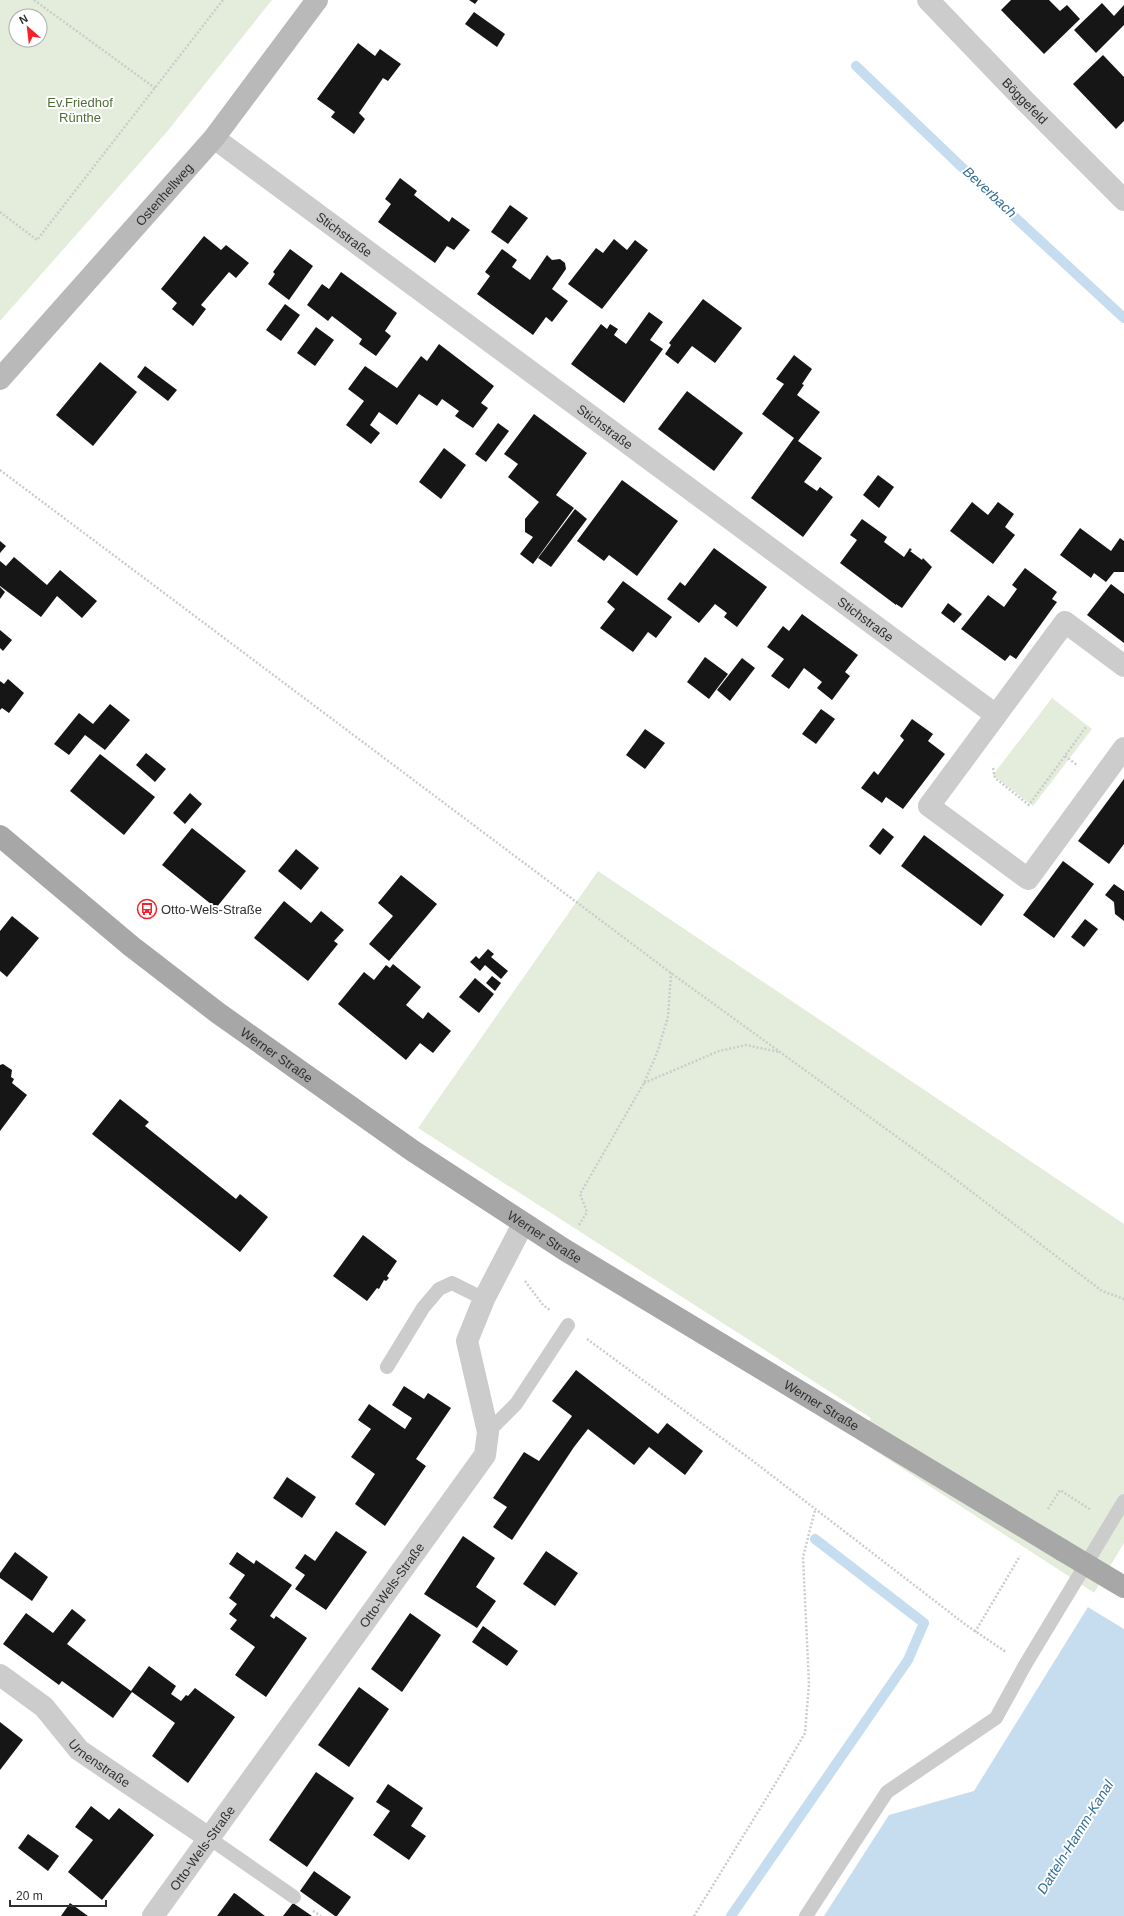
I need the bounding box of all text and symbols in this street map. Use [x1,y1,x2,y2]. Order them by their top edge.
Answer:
north arrow [8,8,48,48]
text: N [17,12,30,26]
street label: Böggefeld [999,75,1051,127]
park label: Ev.Friedhof Rünthe [47,95,113,125]
street label: Ostenhellweg [133,160,196,229]
water label: Beverbach [960,163,1020,221]
street label: Stichstraße [313,209,375,260]
street label: Stichstraße [574,401,636,453]
street label: Stichstraße [835,594,896,645]
bus stop icon: Otto-Wels-Straße [136,898,158,920]
place label: Otto-Wels-Straße [161,902,262,917]
street label: Werner Straße [238,1024,316,1086]
street label: Werner Straße [505,1208,584,1266]
street label: Werner Straße [781,1377,862,1434]
street label: Otto-Wels-Straße [356,1540,427,1631]
street label: Urnenstraße [65,1736,133,1790]
water label: Datteln-Hamm-Kanal [1034,1777,1117,1897]
street label: Otto-Wels-Straße [167,1803,238,1894]
scale bar [10,1882,106,1908]
text: 20 m [16,1889,43,1903]

